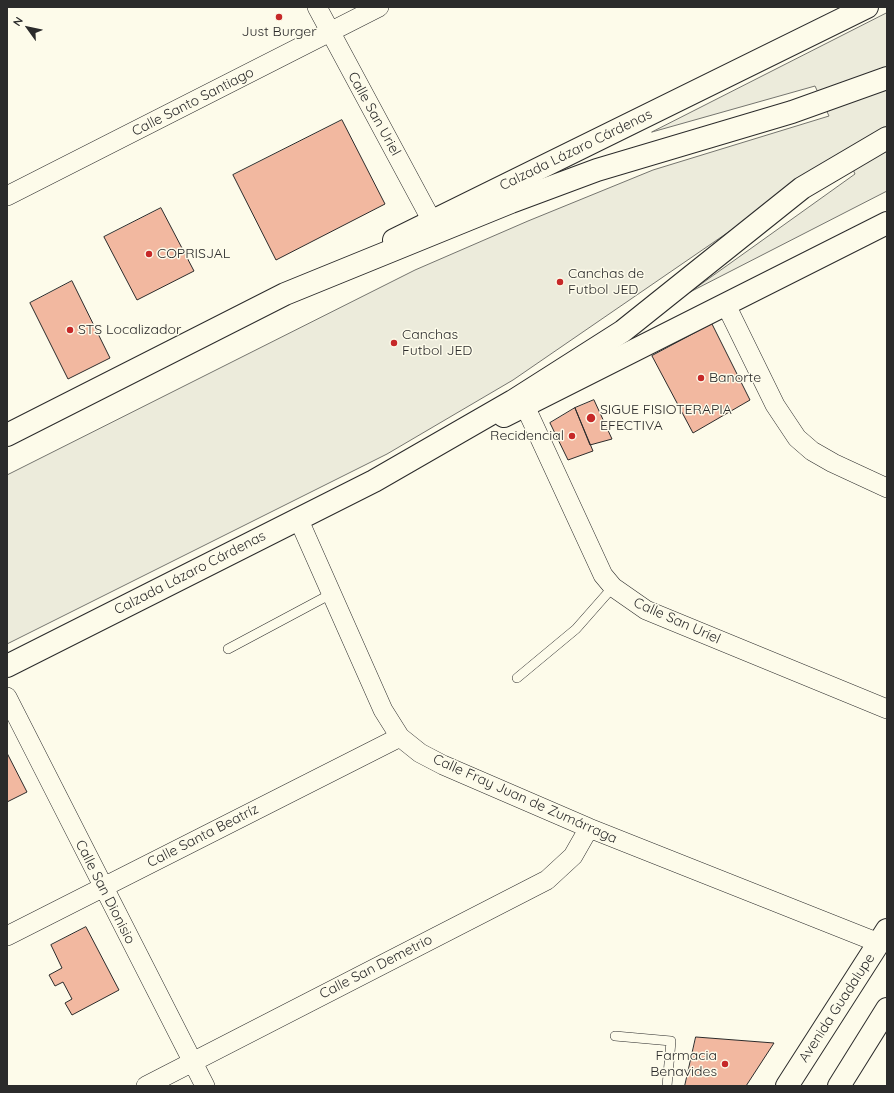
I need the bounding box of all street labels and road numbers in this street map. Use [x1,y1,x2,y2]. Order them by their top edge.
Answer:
street label: Calle Santo Santiago [129,64,257,140]
street label: Calle San Uriel [344,69,404,159]
street label: Calzada Lázaro Cárdenas [497,106,655,194]
street label: Calzada Lázaro Cárdenas [112,527,268,619]
street label: Calle San Uriel [631,594,723,648]
street label: Calle Fray Juan de Zumárraga [430,751,620,847]
street label: Calle Santa Beatríz [145,801,261,871]
street label: Calle San Dionisio [72,837,138,947]
street label: Calle San Demetrio [317,931,435,1003]
street label: Avenida Guadalupe [796,950,878,1066]

